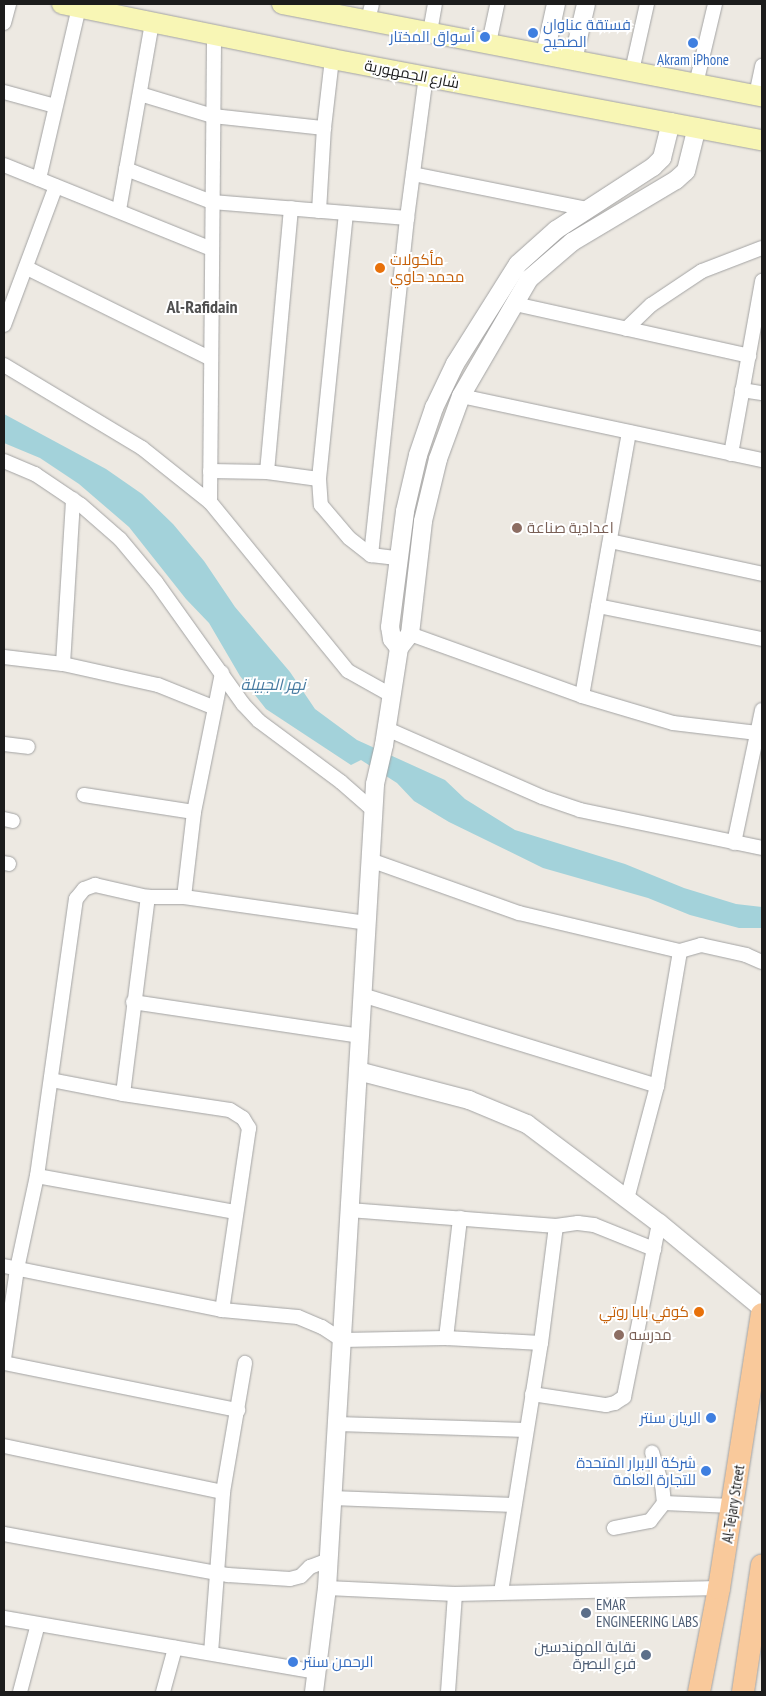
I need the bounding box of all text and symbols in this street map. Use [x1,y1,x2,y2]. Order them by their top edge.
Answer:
place label: فستقة عناوان الصحيح [543,15,631,50]
marker: فستقة عناوان الصحيح [527,27,539,39]
place label: أسواق المختار [390,28,475,46]
marker: أسواق المختار [479,31,491,43]
marker: Akram iPhone [687,37,699,49]
place label: Akram iPhone [657,51,729,69]
street label: شارع الجمهورية [363,56,461,92]
place label: مأكولات محمد حاوي [390,250,464,285]
marker: مأكولات محمد حاوي [374,262,386,274]
district label: Al-Rafidain [166,296,238,318]
place label: اعدادية صناعة [527,519,614,537]
marker: اعدادية صناعة [511,522,523,534]
water label: نهر الجبيلة [241,674,305,694]
place label: كوفي بابا روتي [599,1303,689,1321]
marker: كوفي بابا روتي [693,1306,705,1318]
place label: مدرسه [629,1326,672,1344]
marker: مدرسه [613,1329,625,1341]
place label: الريان سنتر [640,1409,701,1427]
marker: الريان سنتر [705,1412,717,1424]
place label: شركة الابرار المتحدة للتجارة العامة [576,1453,696,1488]
street label: Al-Tejary Street [718,1463,748,1545]
marker: شركة الابرار المتحدة للتجارة العامة [700,1465,712,1477]
place label: EMAR ENGINEERING LABS [596,1595,699,1630]
marker: EMAR ENGINEERING LABS [580,1607,592,1619]
place label: نقابة المهندسين فرع البصرة [534,1637,636,1672]
marker: نقابة المهندسين فرع البصرة [640,1649,652,1661]
place label: الرحمن سنتر [303,1653,373,1671]
marker: الرحمن سنتر [287,1656,299,1668]

